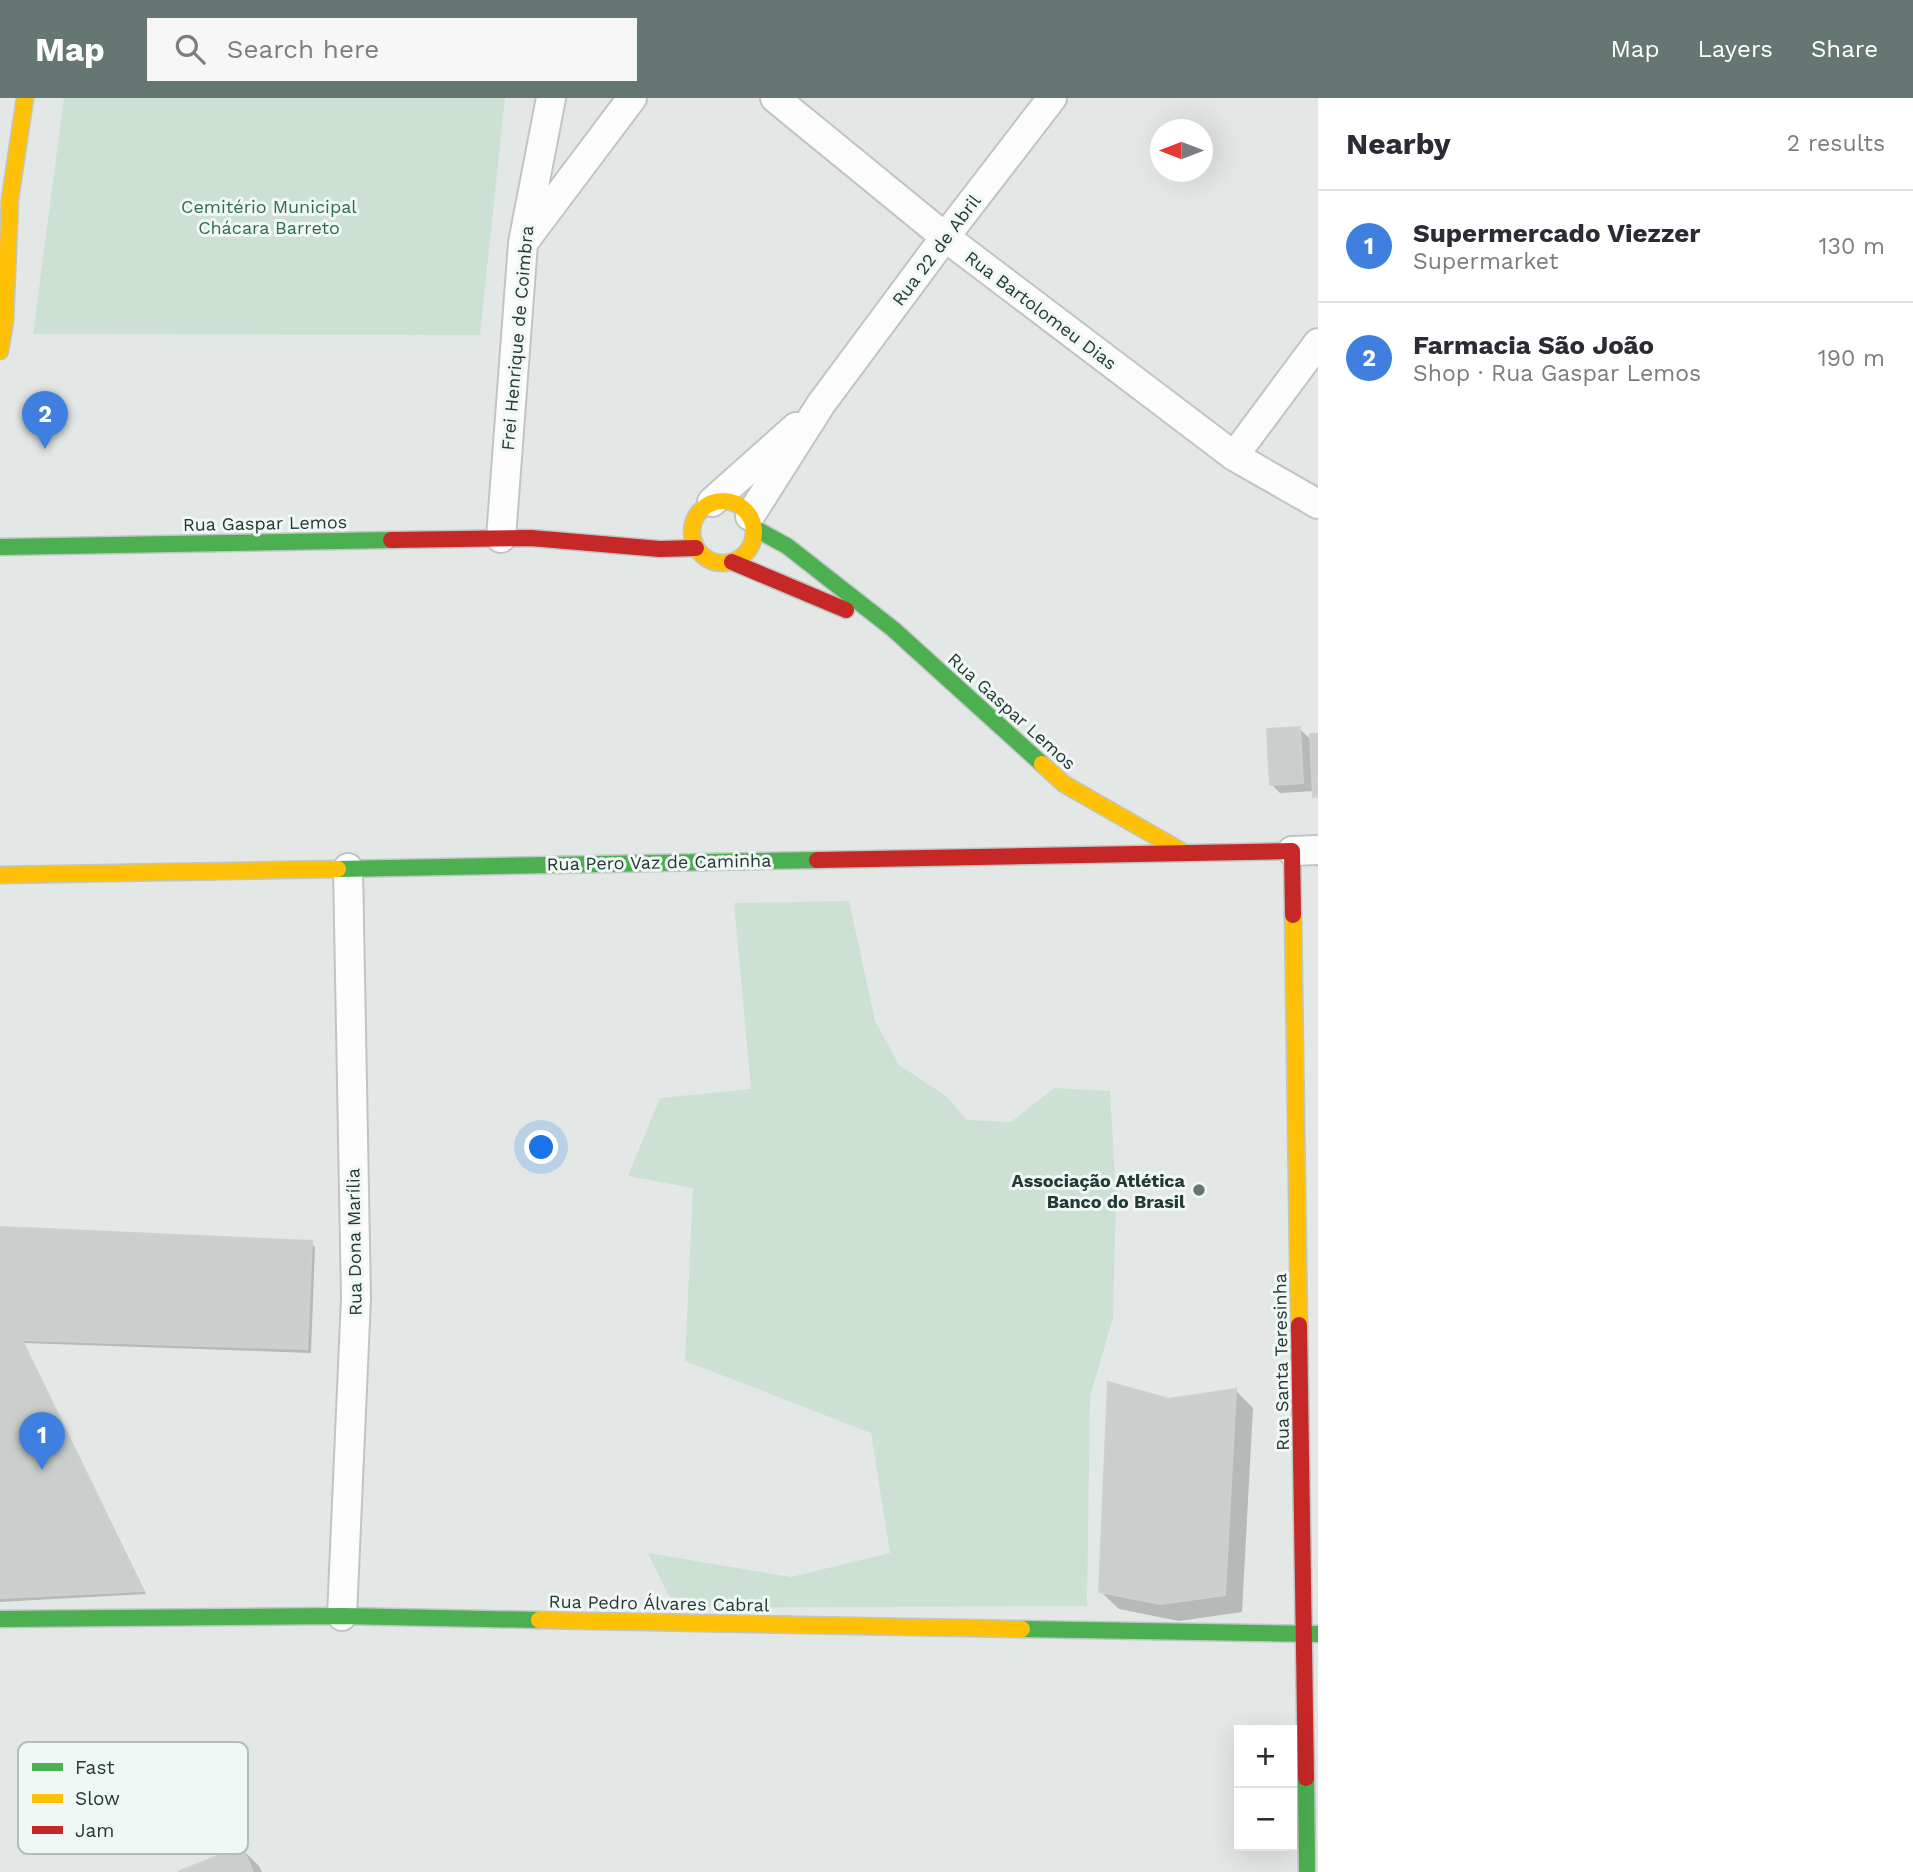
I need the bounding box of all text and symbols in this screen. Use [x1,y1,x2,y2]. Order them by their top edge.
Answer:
search box [147,18,637,81]
text: Map [35,30,105,69]
icon: search [171,30,209,68]
text: Search here [227,34,379,64]
text: Map [1611,35,1659,63]
text: Layers [1697,35,1773,63]
text: Share [1811,35,1878,63]
north arrow [1150,119,1213,182]
text: Nearby [1346,126,1451,161]
text: 2 results [1787,130,1885,157]
street label: Rua 22 de Abril [887,190,985,310]
park label: Cemitério Municipal Chácara Barreto [181,196,357,238]
text: Supermercado Viezzer [1413,218,1701,248]
street label: Frei Henrique de Coimbra [497,225,537,451]
text: 1 [1364,233,1374,260]
text: 130 m [1819,233,1885,260]
street label: Rua Bartolomeu Dias [961,246,1121,374]
text: Supermarket [1413,248,1558,275]
text: Farmacia São João [1413,330,1654,360]
text: 2 [1362,345,1376,372]
text: 190 m [1818,345,1885,372]
text: Shop · Rua Gaspar Lemos [1413,360,1701,387]
pin: 2 [22,391,68,449]
street label: Rua Gaspar Lemos [183,511,347,535]
street label: Rua Gaspar Lemos [944,648,1080,774]
street label: Rua Pero Vaz de Caminha [546,850,772,874]
your location [524,1130,558,1164]
street label: Rua Dona Marília [342,1168,366,1316]
place label: Associação Atlética Banco do Brasil [1012,1170,1186,1212]
marker: Associação Atlética Banco do Brasil [1191,1182,1207,1198]
street label: Rua Santa Teresinha [1269,1273,1293,1451]
pin: 1 [19,1412,65,1470]
street label: Rua Pedro Álvares Cabral [549,1591,770,1615]
map controls [1234,1725,1297,1851]
button: + [1234,1725,1297,1788]
legend [18,1742,248,1854]
text: Fast [75,1756,114,1779]
text: Slow [75,1787,120,1810]
button: − [1234,1788,1297,1851]
text: Jam [75,1819,114,1842]

